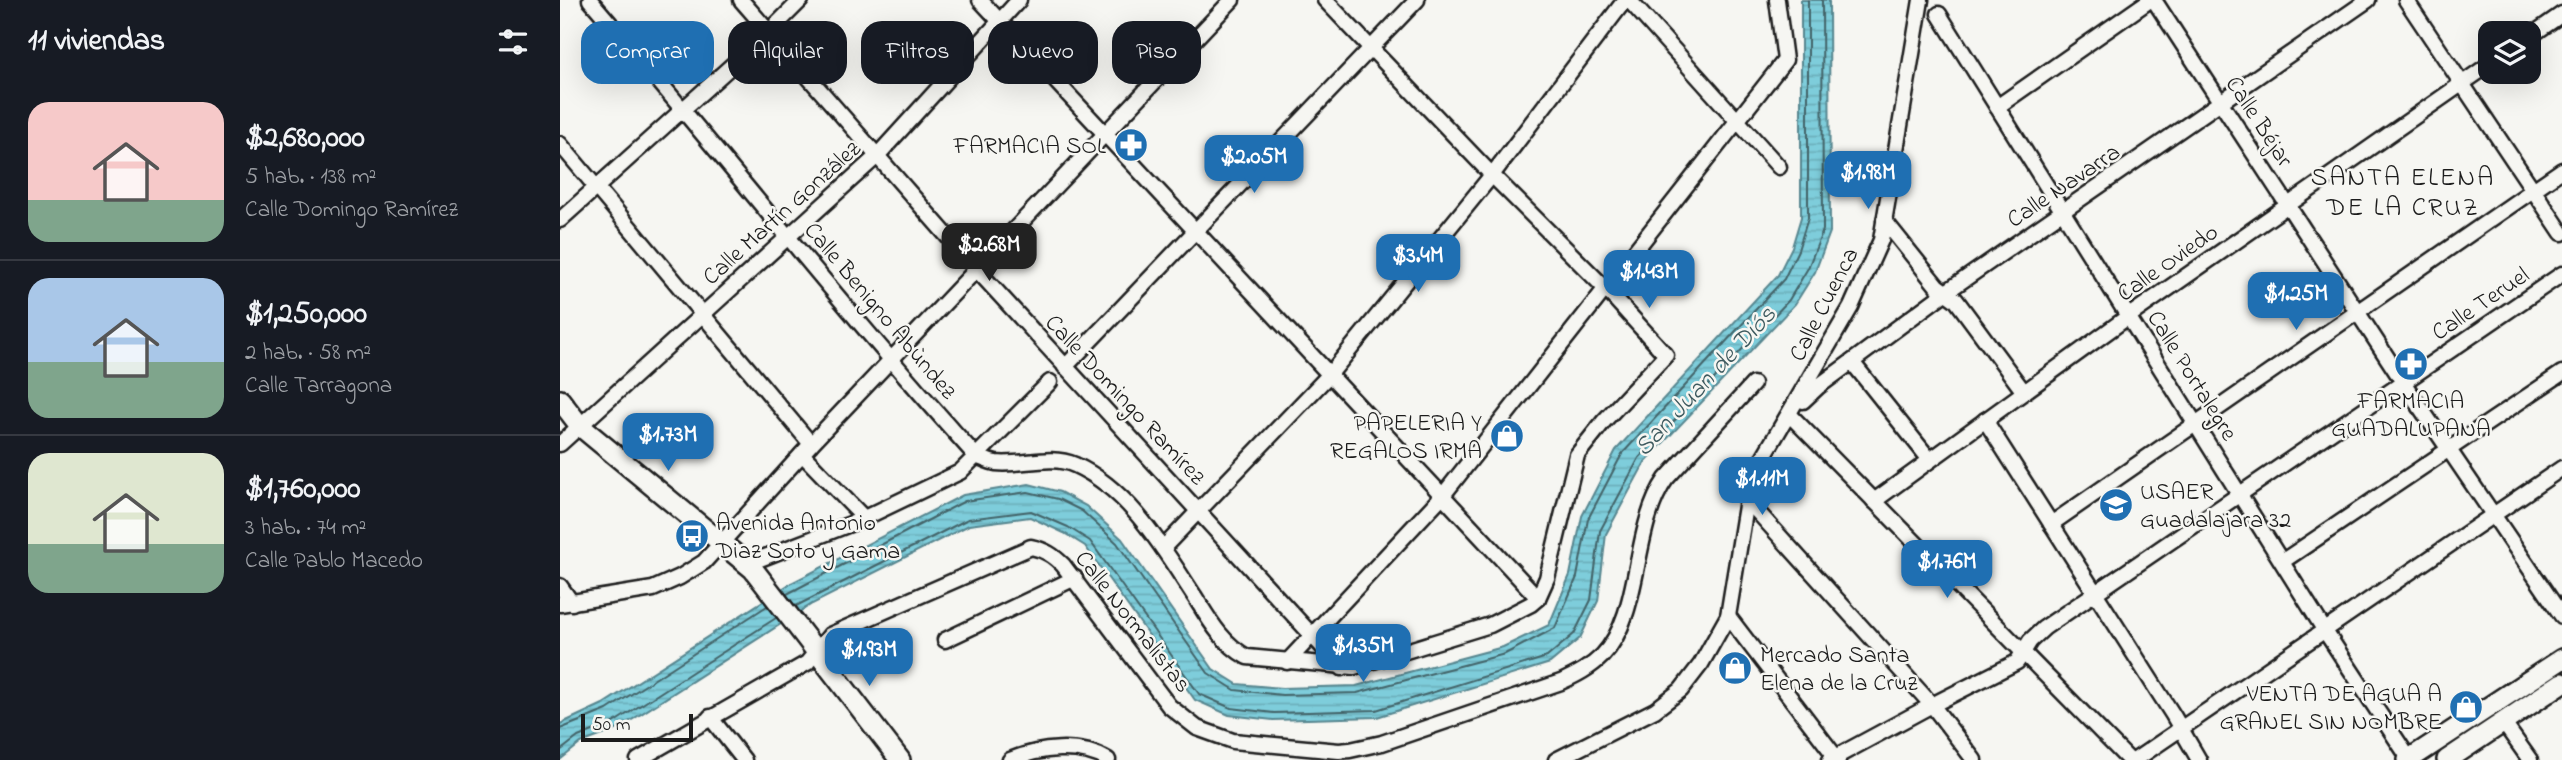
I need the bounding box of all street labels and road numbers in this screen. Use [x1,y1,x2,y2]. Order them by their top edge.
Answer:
street label: Calle Béjar [2215,70,2301,176]
street label: Calle Martín González [696,132,870,295]
street label: Calle Navarra [2001,136,2128,238]
street label: Calle Benigno Abùndez [794,215,965,409]
street label: Calle Oviedo [2110,216,2226,312]
street label: Calle Cuenca [1781,242,1869,368]
street label: Calle Teruel [2425,259,2537,351]
street label: Calle Portalegre [2137,304,2245,449]
street label: Calle Domingo Ramírez [1035,307,1213,495]
street label: Calle Normalistas [1065,544,1199,701]

